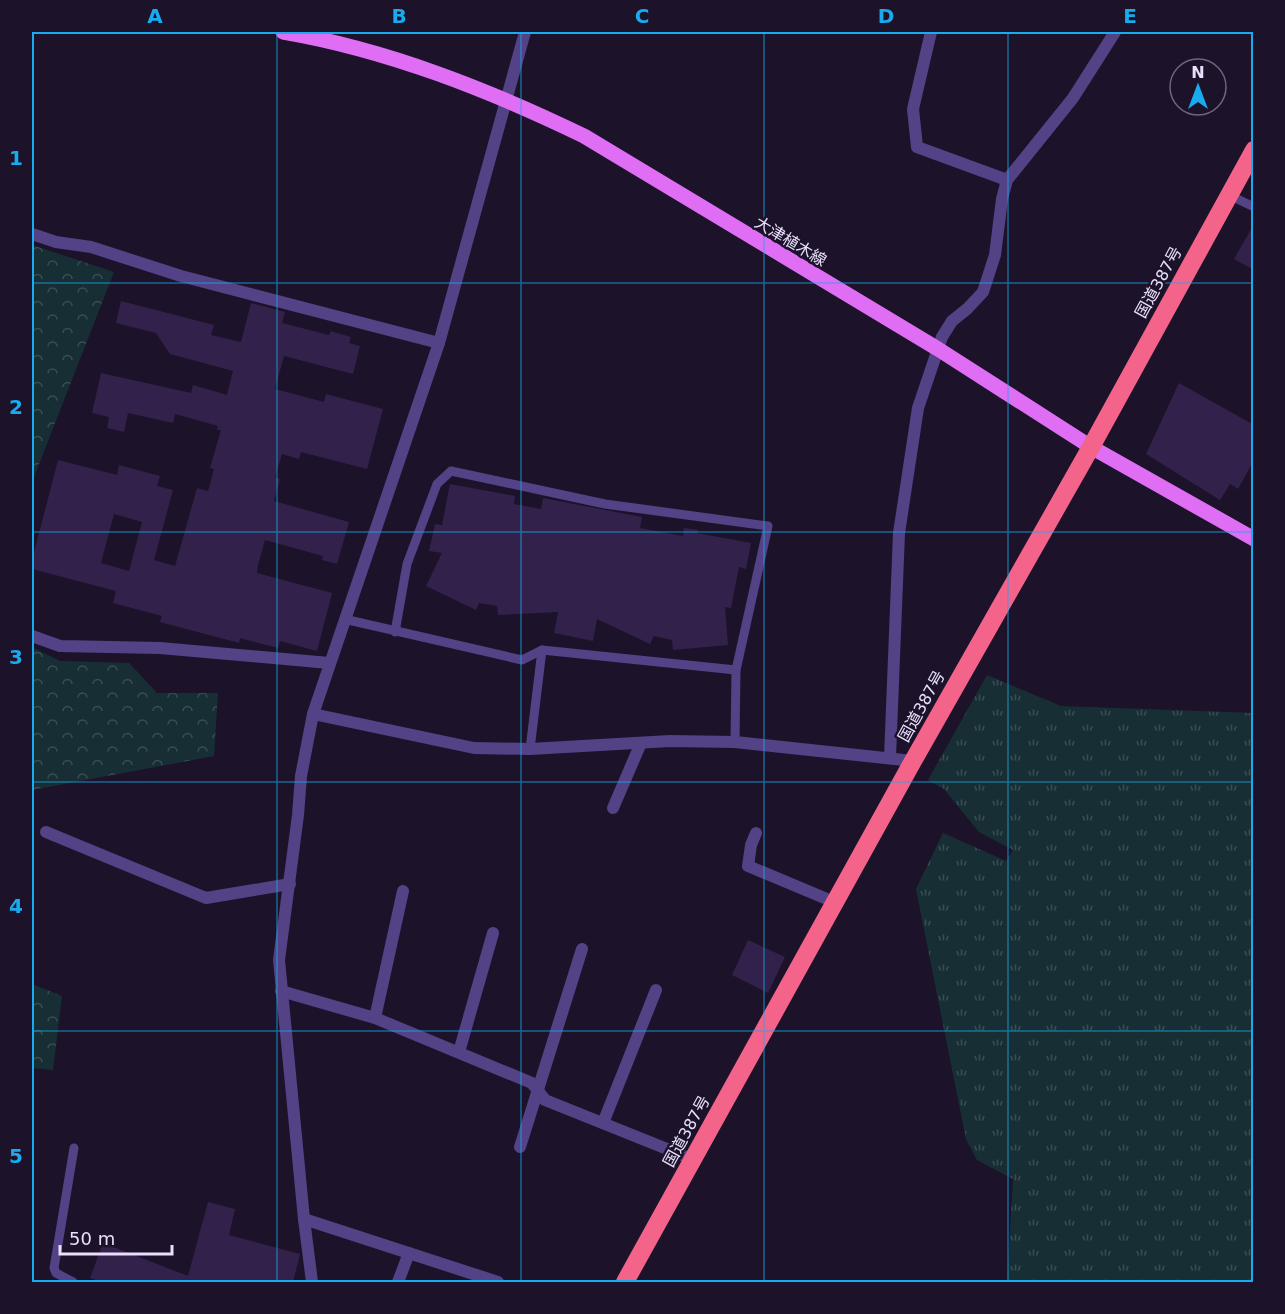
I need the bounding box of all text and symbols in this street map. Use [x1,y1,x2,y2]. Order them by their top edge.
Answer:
text: A [147,4,163,28]
text: B [391,4,407,28]
text: C [635,4,649,28]
text: D [878,4,894,28]
text: E [1123,4,1137,28]
north arrow [1168,57,1228,117]
text: N [1191,63,1205,82]
text: 1 [9,146,23,170]
street label: 大津植木線 [752,213,830,270]
street label: 国道387号 [1131,243,1186,321]
text: 2 [9,395,23,419]
text: 3 [9,645,23,669]
street label: 国道387号 [894,667,949,745]
text: 4 [9,894,23,918]
street label: 国道387号 [659,1092,714,1170]
text: 5 [9,1144,23,1168]
scale bar [60,1218,172,1256]
text: 50 m [69,1228,115,1249]

